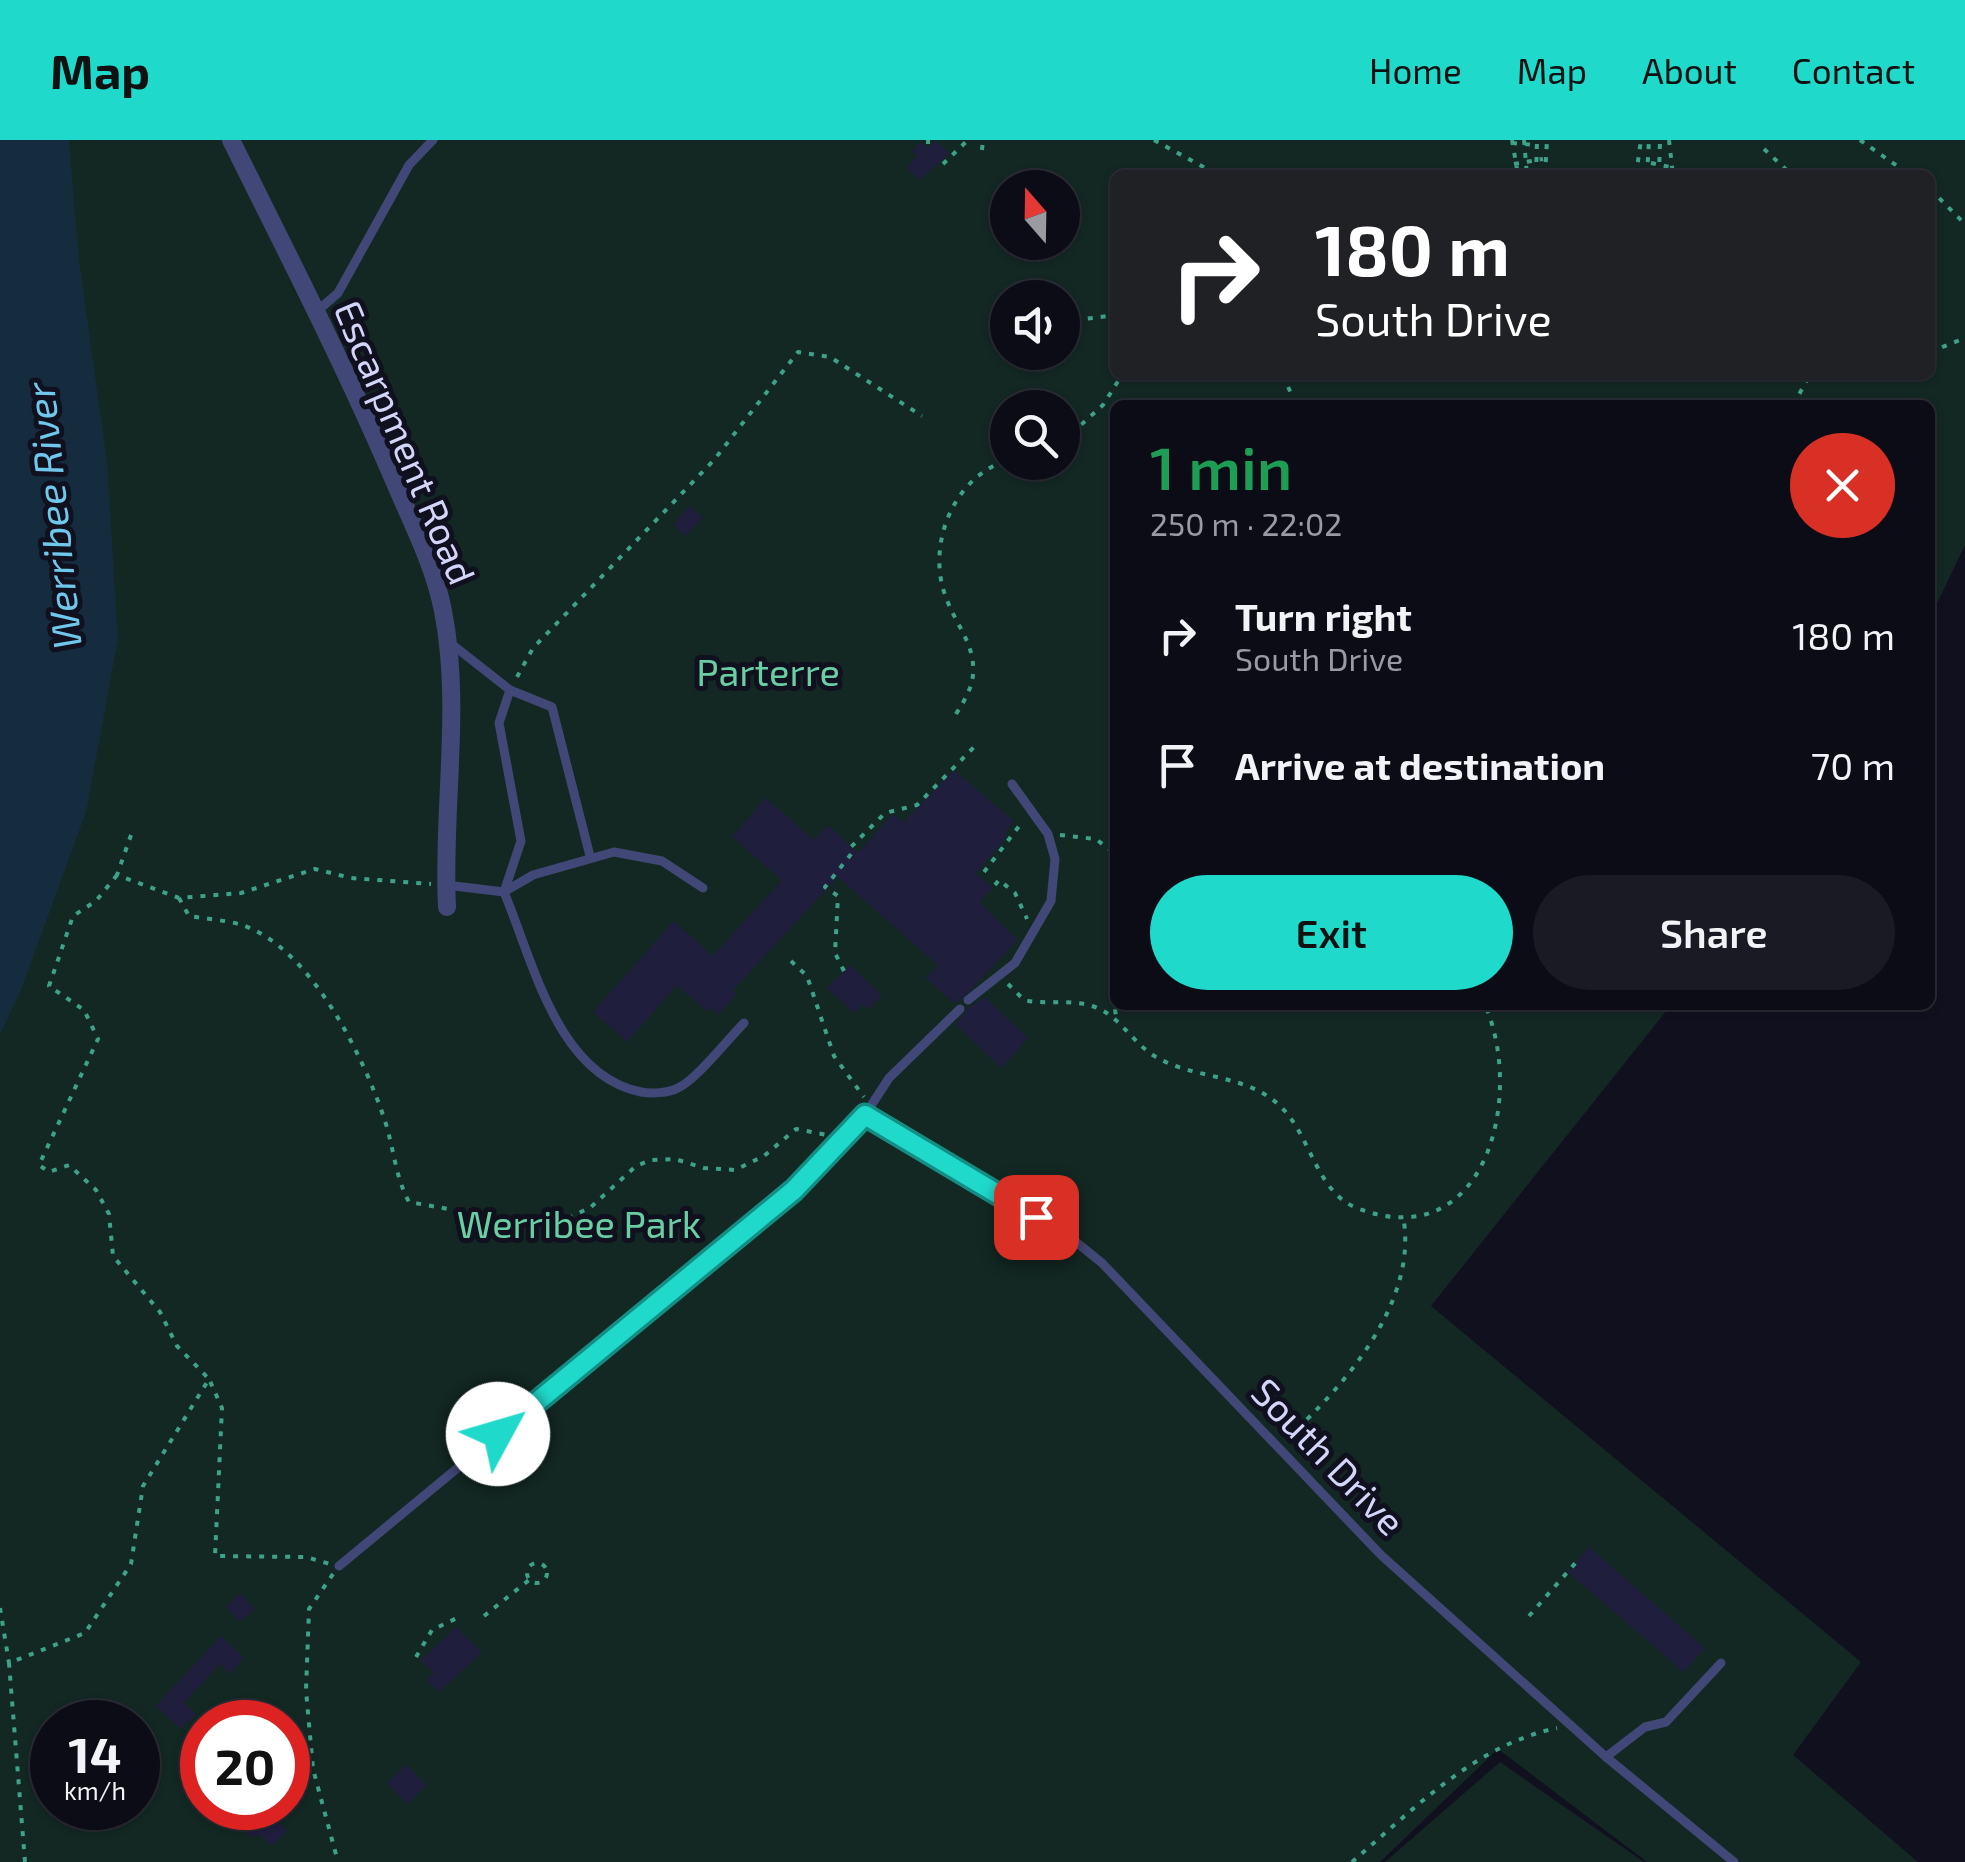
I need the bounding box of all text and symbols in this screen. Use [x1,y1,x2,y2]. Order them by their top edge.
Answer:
text: Map [50,41,150,99]
text: Home [1369,49,1462,91]
text: Map [1517,49,1587,91]
text: About [1642,49,1737,91]
text: Contact [1792,49,1915,91]
north arrow [990,170,1080,260]
map controls [990,170,1080,480]
text: 180 m [1315,206,1510,290]
icon: right [1150,210,1280,340]
button: sound [990,280,1080,370]
text: South Drive [1315,291,1552,345]
street label: Escarpment Road [326,293,486,591]
water label: Werribee River [14,379,90,652]
button: search [990,390,1080,480]
text: 1 min [1150,430,1292,502]
button: close [1790,433,1895,538]
text: 250 m · 22:02 [1150,504,1342,542]
text: Turn right [1235,593,1412,639]
icon: right [1150,608,1205,663]
text: 180 m [1792,612,1895,658]
text: South Drive [1235,639,1403,677]
park label: Parterre [696,648,840,694]
icon: arrive [1150,738,1205,793]
text: Arrive at destination [1235,742,1605,788]
text: 70 m [1811,742,1895,788]
button: Exit [1150,875,1513,990]
button: Share [1533,875,1895,990]
pin [994,1175,1079,1260]
icon: arrive [1009,1190,1064,1245]
park label: Werribee Park [457,1200,701,1246]
street label: South Drive [1243,1368,1415,1544]
position arrow [446,1382,550,1486]
speed limit sign: 20 [180,1700,310,1830]
text: 14 [68,1723,122,1783]
text: km/h [64,1775,126,1805]

